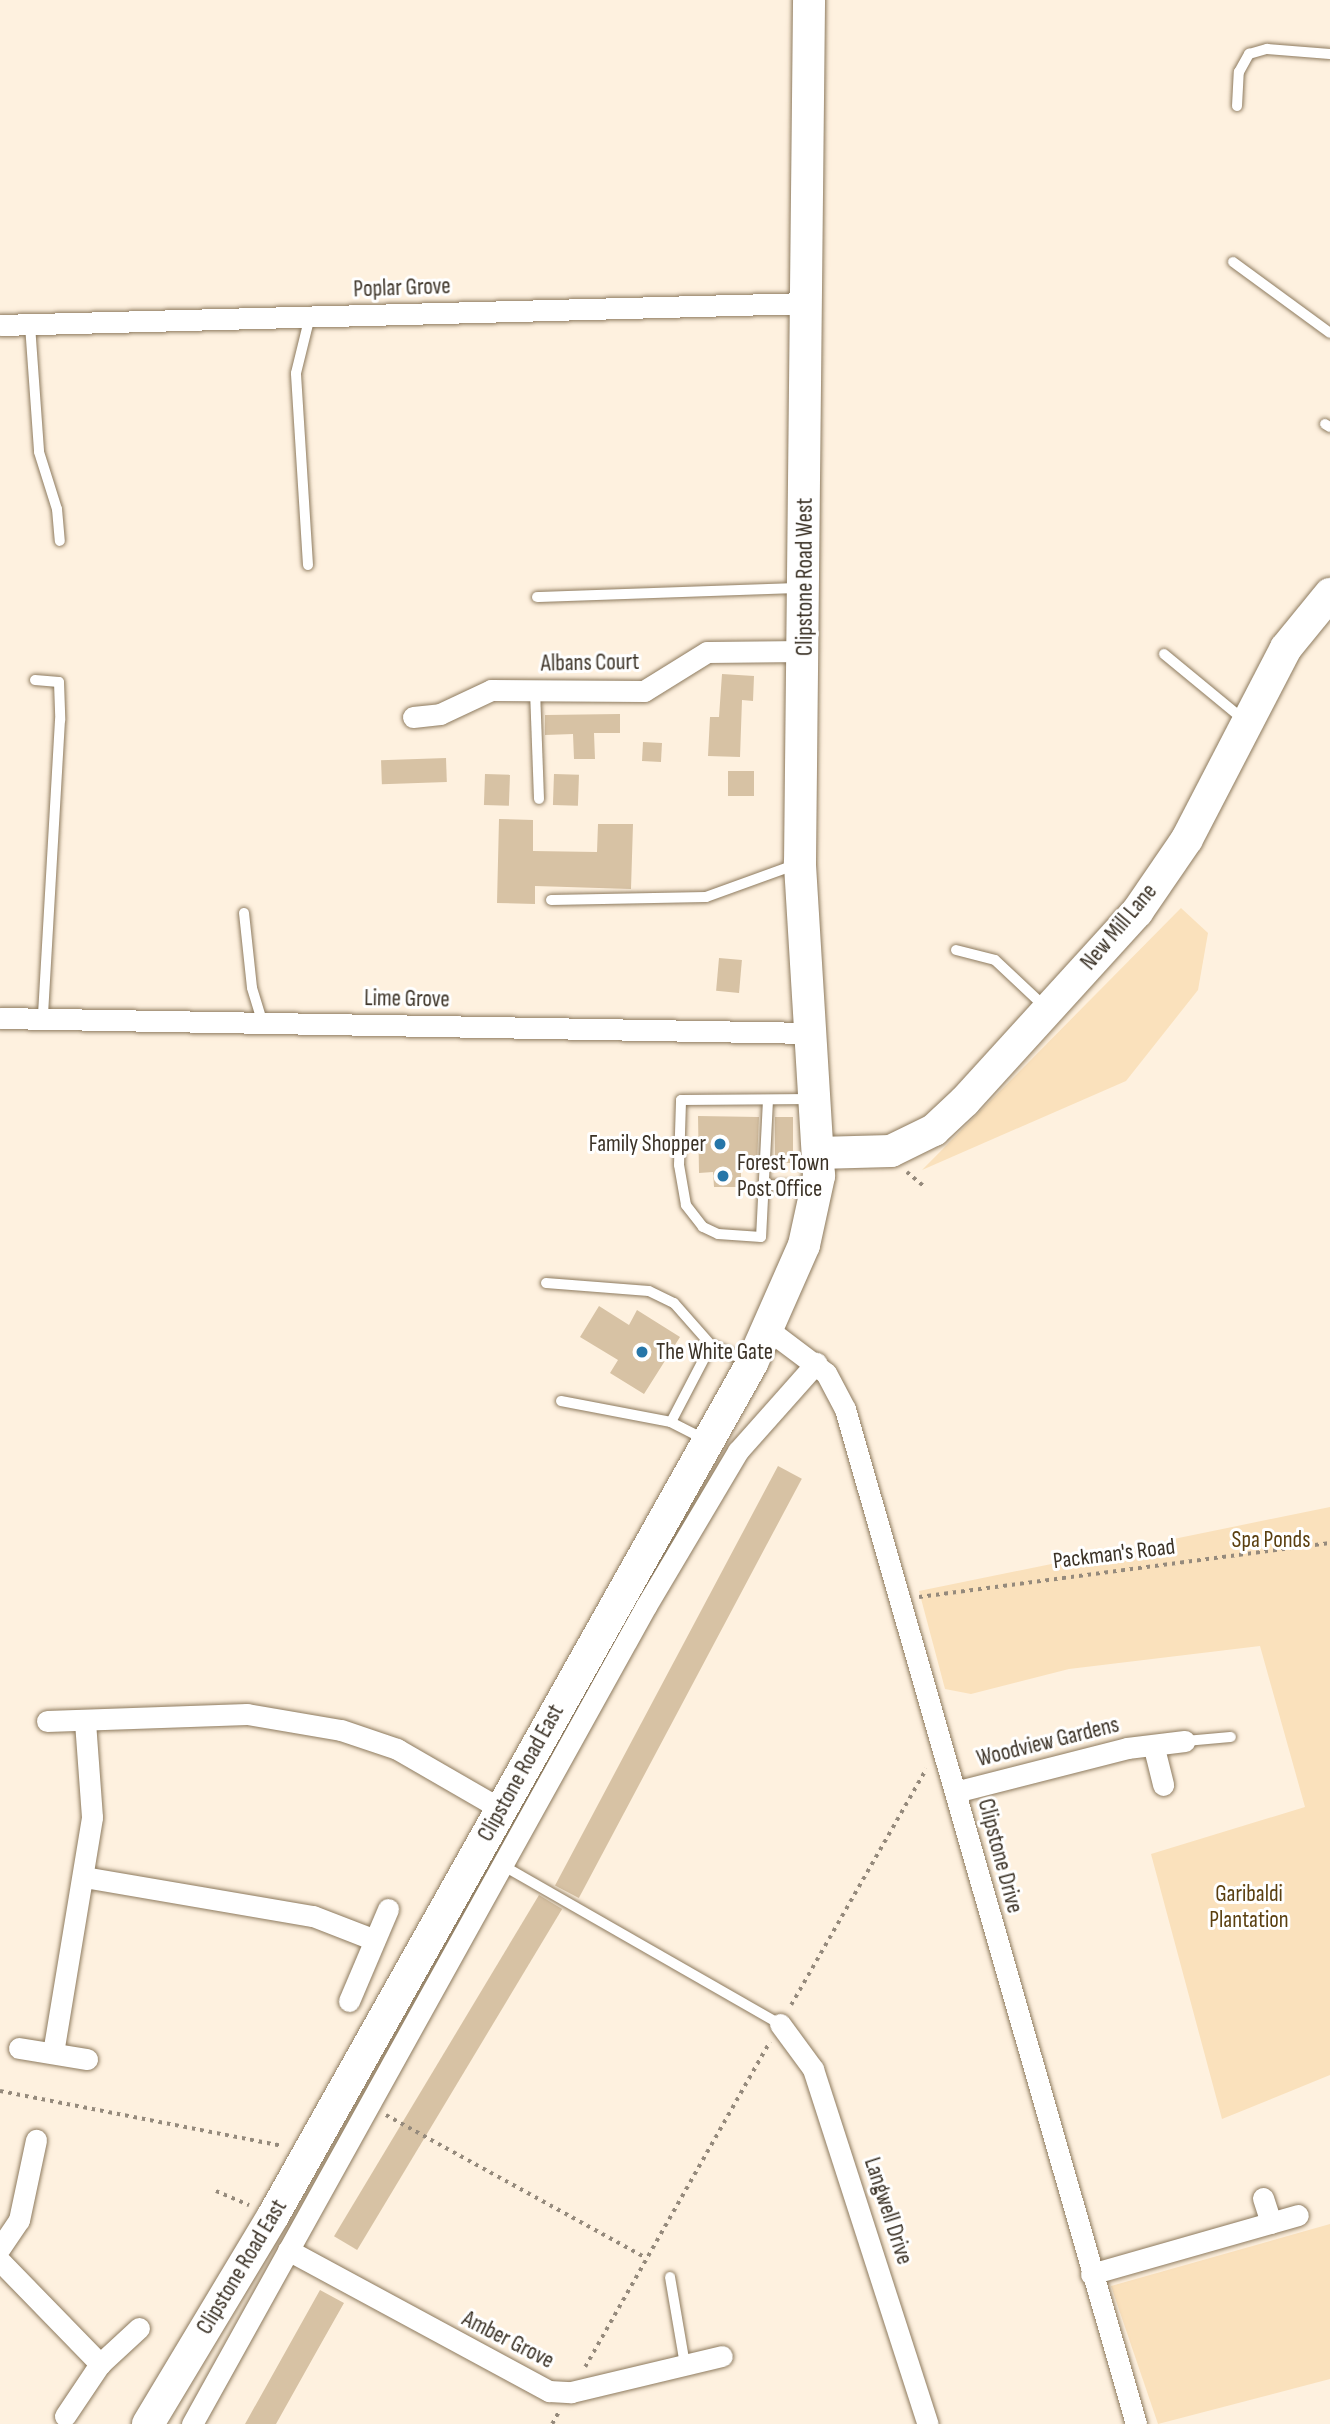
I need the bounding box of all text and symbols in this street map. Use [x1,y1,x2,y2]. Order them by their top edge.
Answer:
street label: Poplar Grove [353,273,451,303]
street label: Clipstone Road West [791,498,819,656]
street label: Albans Court [540,648,640,678]
street label: New Mill Lane [1075,878,1163,976]
street label: Lime Grove [364,984,450,1014]
place label: Family Shopper [589,1130,706,1158]
marker: Family Shopper [712,1136,728,1152]
place label: Forest Town Post Office [737,1149,829,1203]
marker: Forest Town Post Office [715,1168,731,1184]
place label: The White Gate [656,1338,773,1366]
marker: The White Gate [634,1344,650,1360]
park label: Spa Ponds [1232,1526,1310,1554]
street label: Packman's Road [1051,1533,1177,1575]
street label: Clipstone Road East [472,1700,570,1846]
street label: Woodview Gardens [974,1711,1122,1773]
street label: Clipstone Drive [971,1796,1029,1916]
park label: Garibaldi Plantation [1209,1880,1289,1934]
street label: Langwell Drive [858,2154,918,2268]
street label: Clipstone Road East [191,2195,293,2339]
street label: Amber Grove [458,2305,558,2375]

